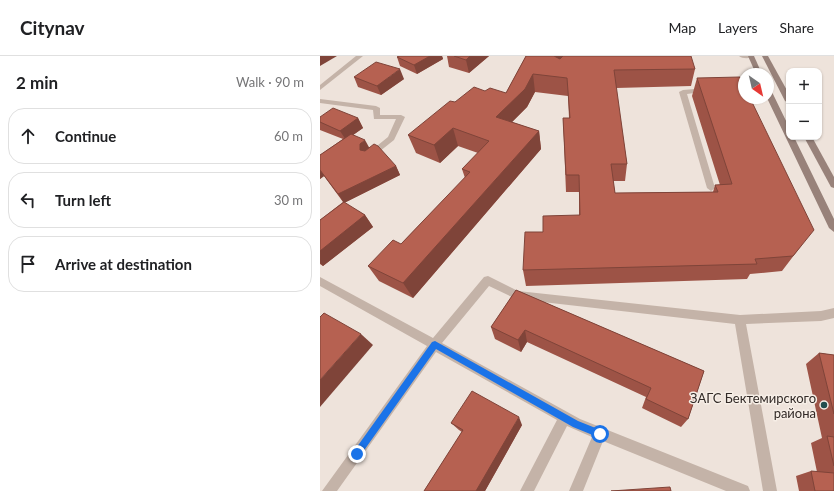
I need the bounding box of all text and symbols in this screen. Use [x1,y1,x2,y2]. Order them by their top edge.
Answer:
text: Citynav [20,16,85,39]
text: Map [668,19,696,36]
text: Layers [718,19,758,36]
text: Share [780,19,814,36]
north arrow [738,68,774,104]
map controls [786,68,822,140]
button: + [786,68,822,104]
text: 2 min [16,72,58,93]
text: Walk · 90 m [236,74,304,90]
button: − [786,104,822,140]
icon: ahead [17,125,39,147]
text: Continue [55,127,116,145]
text: 60 m [274,128,303,144]
icon: left [17,189,39,211]
text: Turn left [55,191,111,209]
text: 30 m [274,192,303,208]
icon: arrive [17,253,39,275]
text: Arrive at destination [55,255,192,273]
place label: ЗАГС Бектемирского района [690,390,816,421]
marker: ЗАГС Бектемирского района [819,400,829,410]
route start [591,425,609,443]
route end [348,445,366,463]

